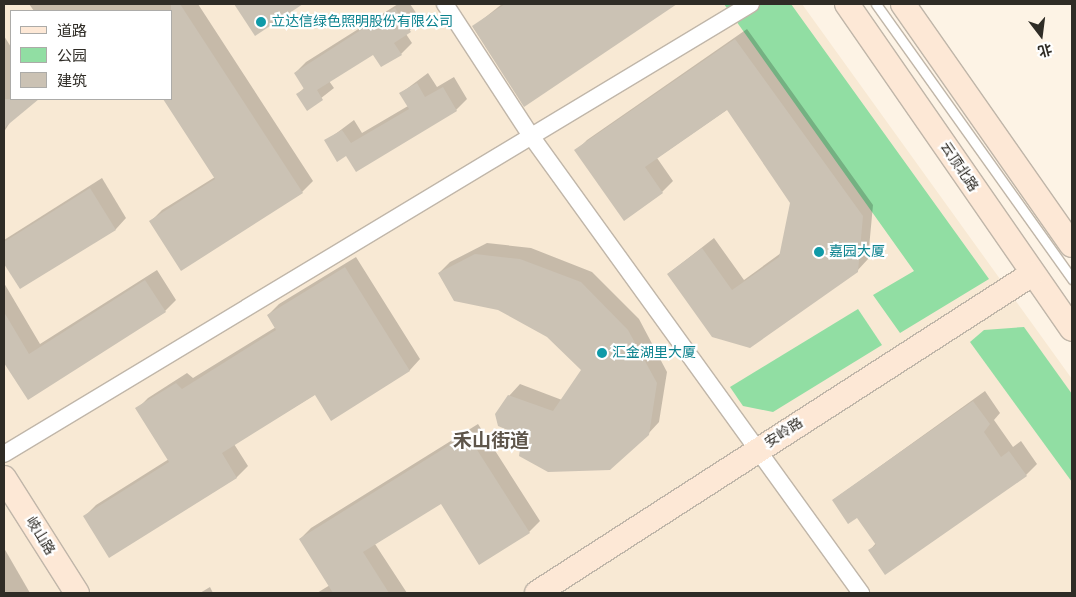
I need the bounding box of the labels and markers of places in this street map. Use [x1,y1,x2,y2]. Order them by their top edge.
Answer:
place label: 立达信绿色照明股份有限公司 [271,14,453,30]
marker: 立达信绿色照明股份有限公司 [255,16,267,28]
place label: 嘉园大厦 [829,244,885,260]
marker: 嘉园大厦 [813,246,825,258]
place label: 汇金湖里大厦 [612,345,696,361]
marker: 汇金湖里大厦 [596,347,608,359]

